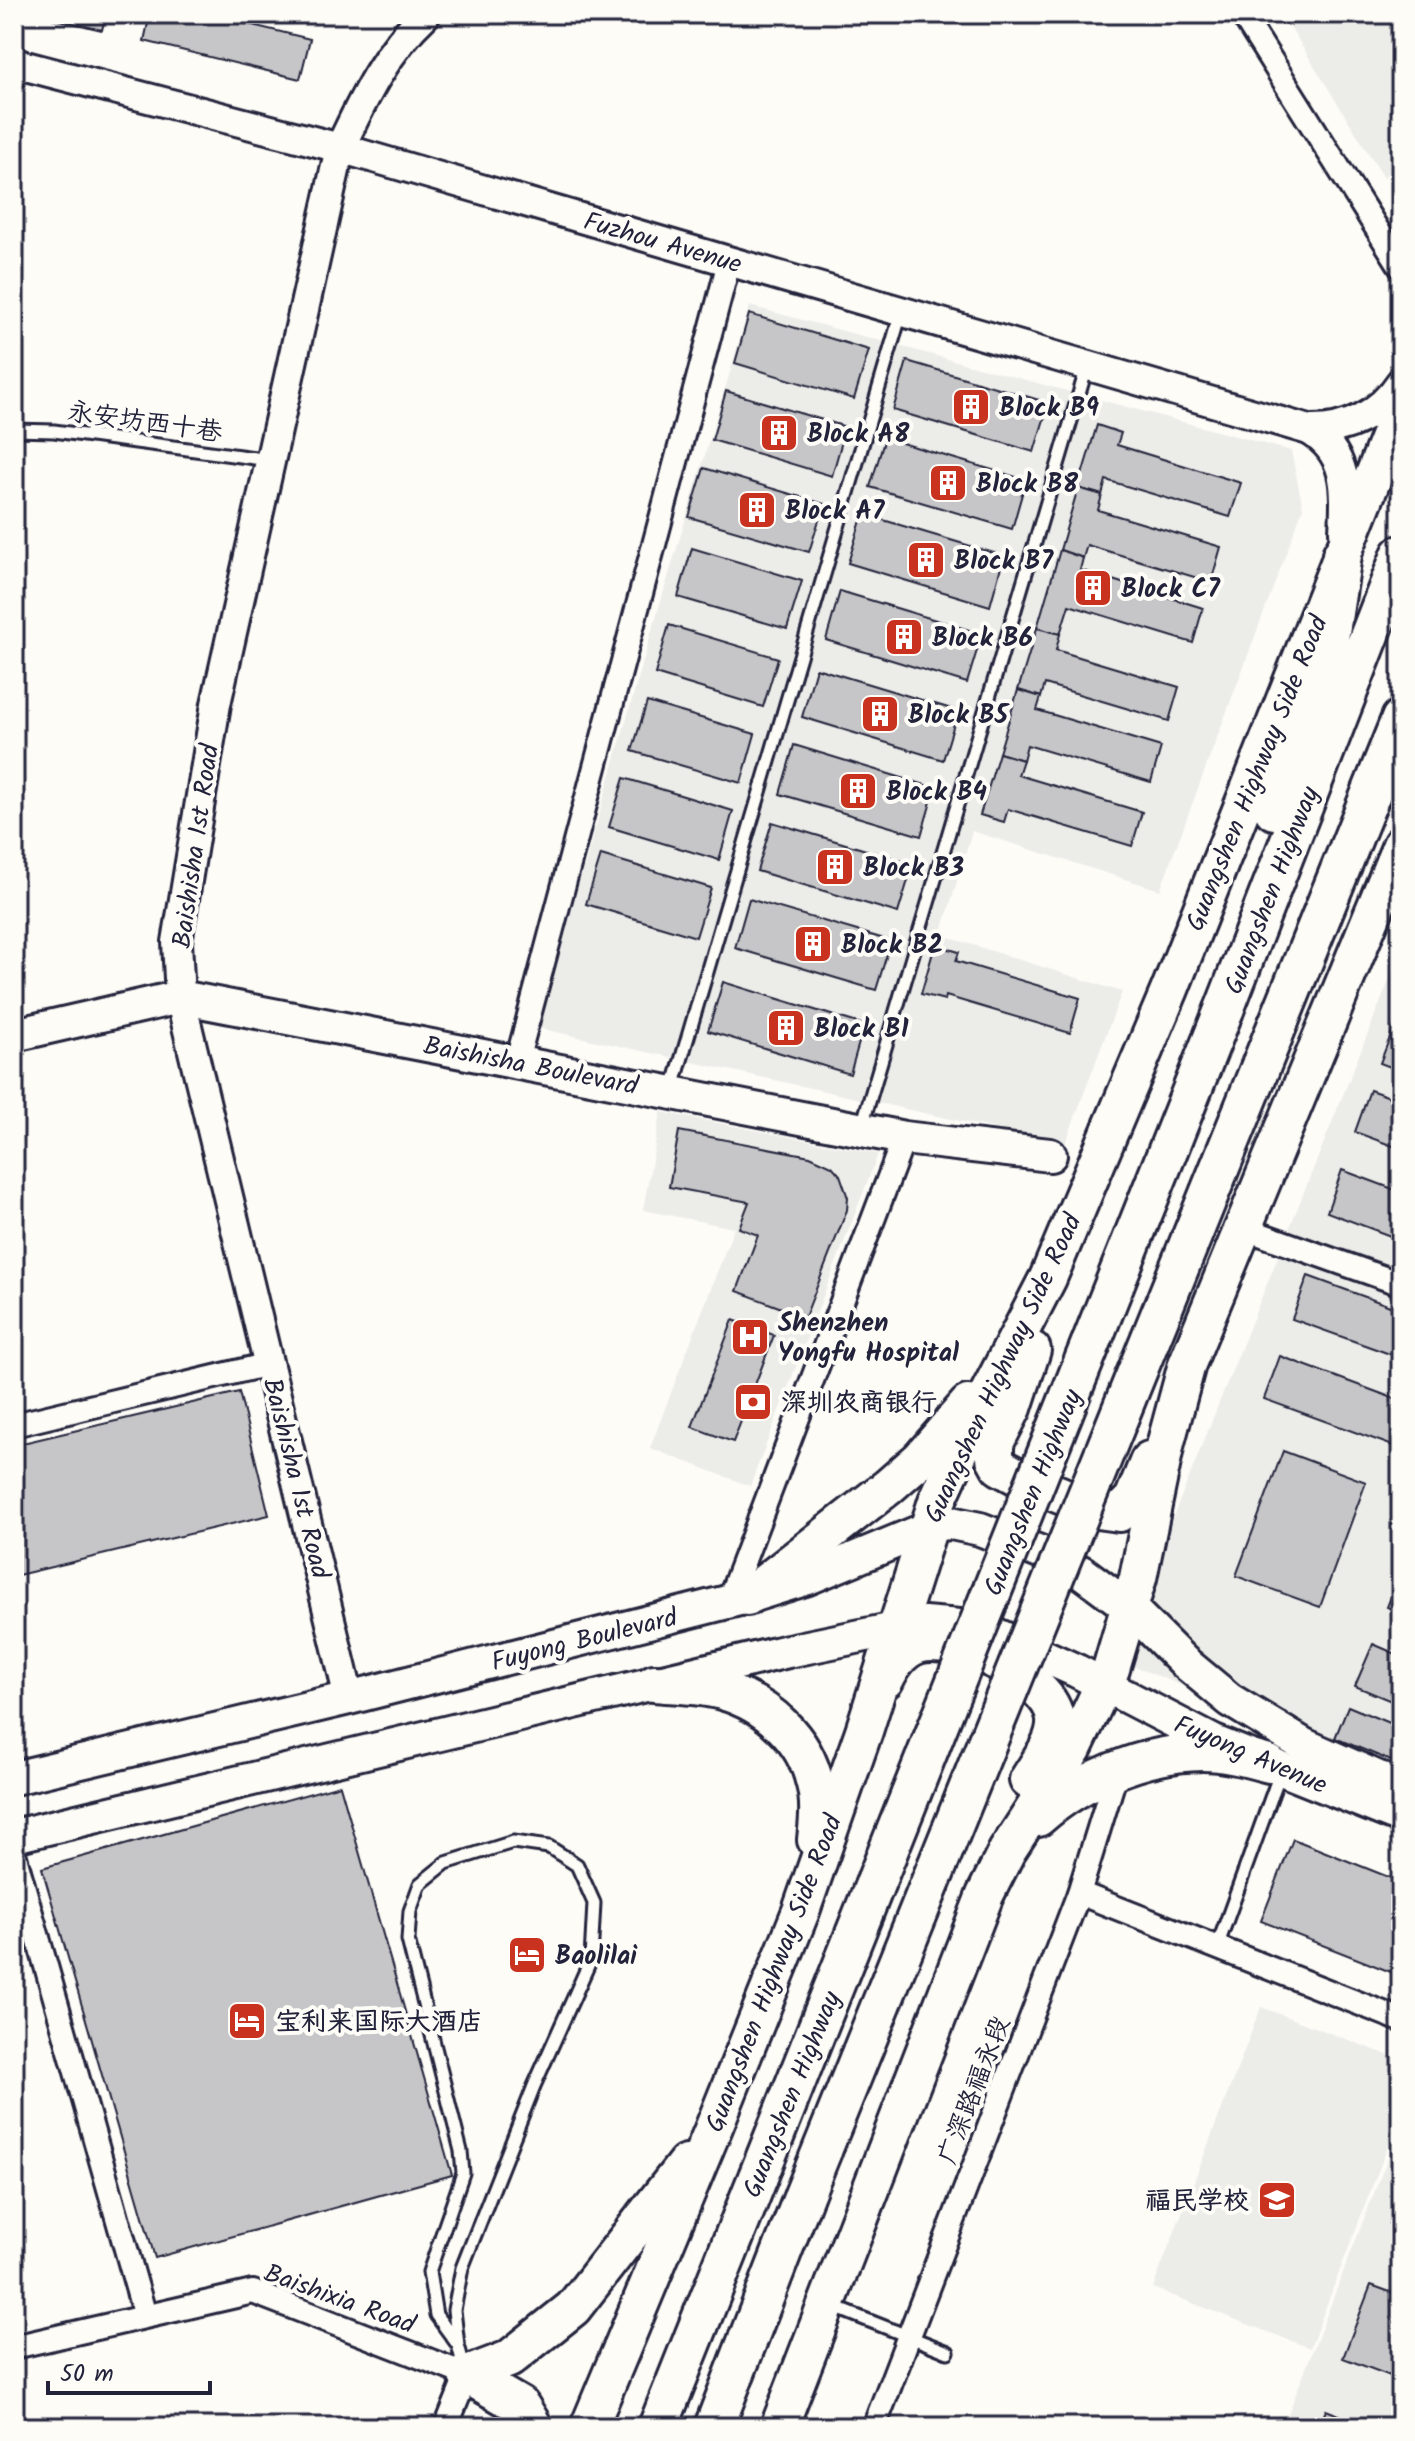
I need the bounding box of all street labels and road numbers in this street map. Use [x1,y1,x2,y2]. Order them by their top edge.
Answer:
street label: Fuzhou Avenue [578,201,747,287]
street label: 永安坊西十巷 [65,391,225,455]
street label: Guangshen Highway Side Road [1178,611,1334,935]
street label: Baishisha 1st Road [162,741,232,951]
street label: Guangshen Highway [1217,782,1325,998]
street label: Baishisha Boulevard [420,1026,642,1109]
street label: Guangshen Highway Side Road [917,1209,1087,1527]
street label: Baishisha 1st Road [250,1374,341,1584]
street label: Guangshen Highway [976,1384,1088,1600]
street label: Fuyong Boulevard [487,1597,683,1684]
street label: Fuyong Avenue [1167,1705,1334,1807]
street label: Guangshen Highway Side Road [698,1810,848,2136]
street label: Guangshen Highway [735,1986,847,2202]
street label: 广深路福永段 [927,2010,1022,2171]
street label: Baishixia Road [258,2253,422,2347]

